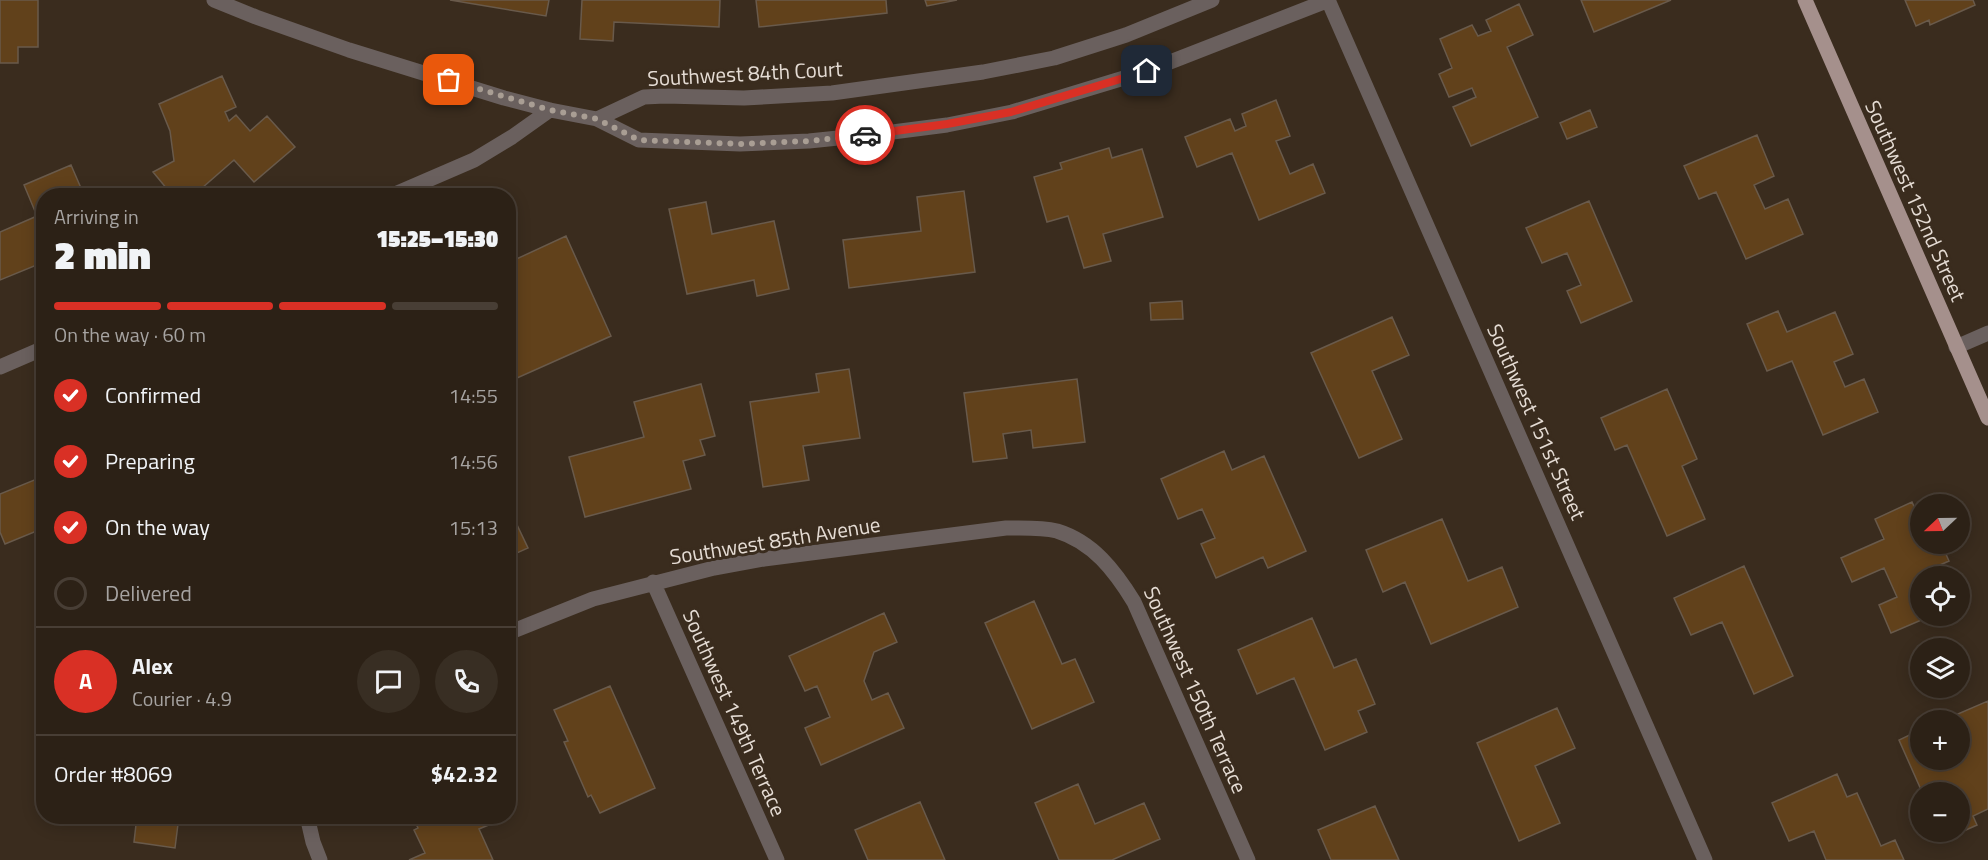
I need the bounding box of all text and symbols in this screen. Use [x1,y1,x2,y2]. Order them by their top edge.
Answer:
pin [1121,45,1172,96]
street label: Southwest 84th Court [647,52,844,94]
pin [423,54,474,105]
icon: home [1130,54,1163,87]
icon: bag [432,63,465,96]
street label: Southwest 152nd Street [1857,95,1975,307]
courier [835,105,895,165]
icon: car [849,119,882,152]
text: Arriving in [54,201,139,232]
text: 15:25–15:30 [376,222,498,256]
text: 2 min [54,225,151,284]
street label: Southwest 151st Street [1479,318,1595,525]
text: On the way · 60 m [54,319,206,350]
text: Confirmed [105,378,201,412]
icon: check [54,379,87,412]
text: 14:55 [449,380,498,411]
text: Preparing [105,444,195,478]
icon: check [54,445,87,478]
text: 14:56 [449,446,498,477]
north arrow [1910,494,1970,554]
map controls [1910,494,1970,842]
street label: Southwest 85th Avenue [667,508,882,572]
text: On the way [105,510,210,544]
icon: check [54,511,87,544]
text: 15:13 [449,512,498,543]
button: locate [1910,566,1970,626]
text: Delivered [105,576,192,610]
street label: Southwest 150th Terrace [1136,581,1256,798]
street label: Southwest 149th Terrace [675,604,795,821]
button: layers [1910,638,1970,698]
text: Alex [132,649,173,683]
button: chat [357,650,420,713]
button: phone [435,650,498,713]
text: A [79,664,92,698]
text: Courier · 4.9 [132,683,232,714]
button: + [1910,710,1970,770]
text: Order #8069 [54,757,173,791]
text: $42.32 [431,757,498,791]
button: − [1910,782,1970,842]

